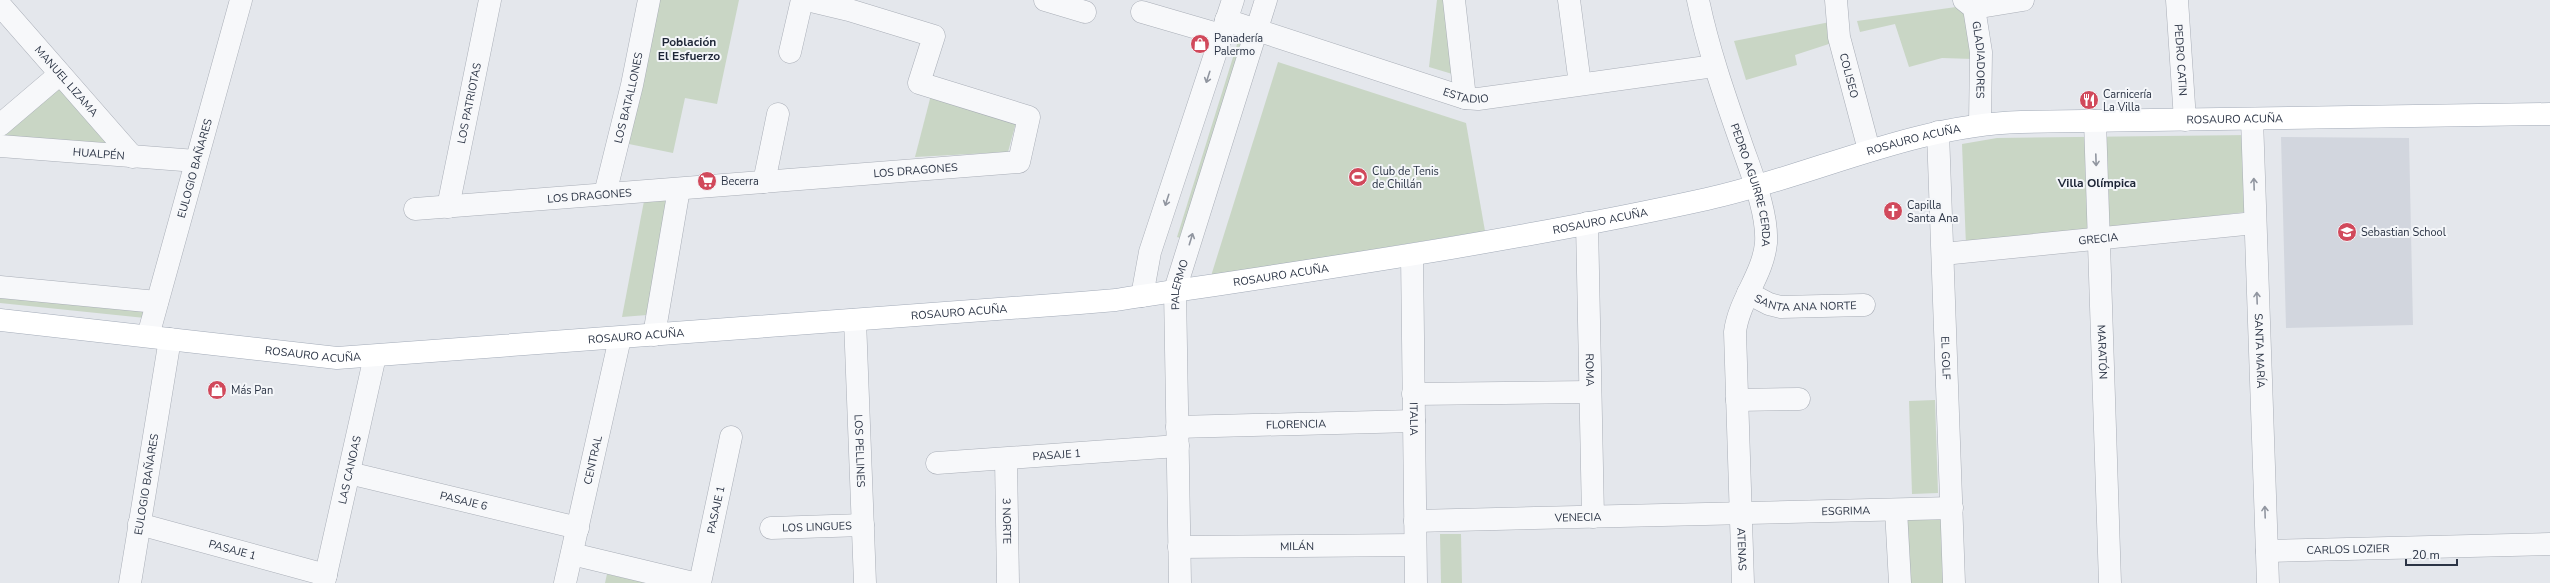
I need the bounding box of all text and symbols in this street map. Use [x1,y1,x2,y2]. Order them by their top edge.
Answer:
street label: GLADIADORES [1968,20,1988,99]
street label: PEDRO CATIN [2171,23,2190,96]
place label: Panadería Palermo [1214,31,1263,59]
shop icon: Panadería Palermo [1189,33,1211,55]
district label: Población El Esfuerzo [658,34,720,64]
street label: MANUEL LIZAMA [31,43,101,120]
street label: LOS BATALLONES [611,51,646,145]
street label: COLISEO [1836,52,1862,100]
street label: LOS PATRIOTAS [454,61,485,145]
one-way arrow [1203,71,1211,83]
street label: ESTADIO [1441,84,1490,107]
place label: Carnicería La Villa [2103,87,2152,115]
restaurant icon: Carnicería La Villa [2078,89,2100,111]
street label: ROSAURO ACUÑA [2186,111,2283,127]
street label: EULOGIO BAÑARES [174,117,216,220]
street label: PEDRO AGUIRRE CERDA [1727,121,1773,247]
street label: ROSAURO ACUÑA [1865,121,1962,159]
street label: HUALPÉN [72,145,125,164]
one-way arrow [2093,153,2100,166]
street label: LOS DRAGONES [873,160,958,181]
place label: Club de Tenis de Chillán [1372,164,1439,192]
sports icon: Club de Tenis de Chillán [1347,166,1369,188]
supermarket icon: Becerra [696,170,718,192]
place label: Becerra [721,174,759,189]
district label: Villa Olímpica [2057,175,2136,191]
one-way arrow [2250,178,2257,191]
street label: LOS DRAGONES [547,185,632,207]
one-way arrow [1163,194,1170,207]
place label: Capilla Santa Ana [1907,198,1959,226]
church icon: Capilla Santa Ana [1882,200,1904,222]
street label: ROSAURO ACUÑA [1552,205,1649,238]
school or university icon: Sebastian School [2336,221,2358,243]
place label: Sebastian School [2361,225,2447,240]
street label: GRECIA [2078,230,2119,249]
one-way arrow [1188,233,1195,246]
street label: PALERMO [1168,257,1192,310]
street label: ROSAURO ACUÑA [1232,261,1330,290]
street label: SANTA ANA NORTE [1752,291,1857,315]
one-way arrow [2254,292,2261,305]
street label: ROSAURO ACUÑA [911,301,1008,323]
street label: SANTA MARÍA [2251,313,2269,389]
street label: MARATÓN [2094,324,2111,379]
street label: ROSAURO ACUÑA [587,325,685,347]
street label: EL GOLF [1937,336,1954,380]
street label: ROSAURO ACUÑA [264,343,362,366]
street label: ROMA [1582,353,1597,387]
shop icon: Más Pan [206,379,228,401]
place label: Más Pan [231,383,273,398]
street label: ITALIA [1406,402,1421,436]
street label: LOS PELLINES [851,414,868,488]
street label: FLORENCIA [1266,416,1326,433]
street label: EULOGIO BAÑARES [131,432,162,536]
street label: LAS CANOAS [335,434,365,506]
street label: CENTRAL [580,434,606,486]
street label: PASAJE 1 [1032,446,1081,464]
street label: PASAJE 1 [704,484,728,535]
street label: PASAJE 6 [438,488,489,514]
street label: 3 NORTE [999,498,1014,544]
street label: ESGRIMA [1821,503,1870,519]
one-way arrow [2261,506,2269,519]
street label: VENECIA [1553,509,1602,526]
street label: LOS LINGUES [782,518,852,536]
street label: ATENAS [1733,527,1750,571]
street label: PASAJE 1 [207,536,258,564]
street label: MILÁN [1280,538,1314,554]
street label: CARLOS LOZIER [2306,541,2390,558]
scale bar [2406,541,2457,567]
text: 20 m [2412,547,2440,563]

